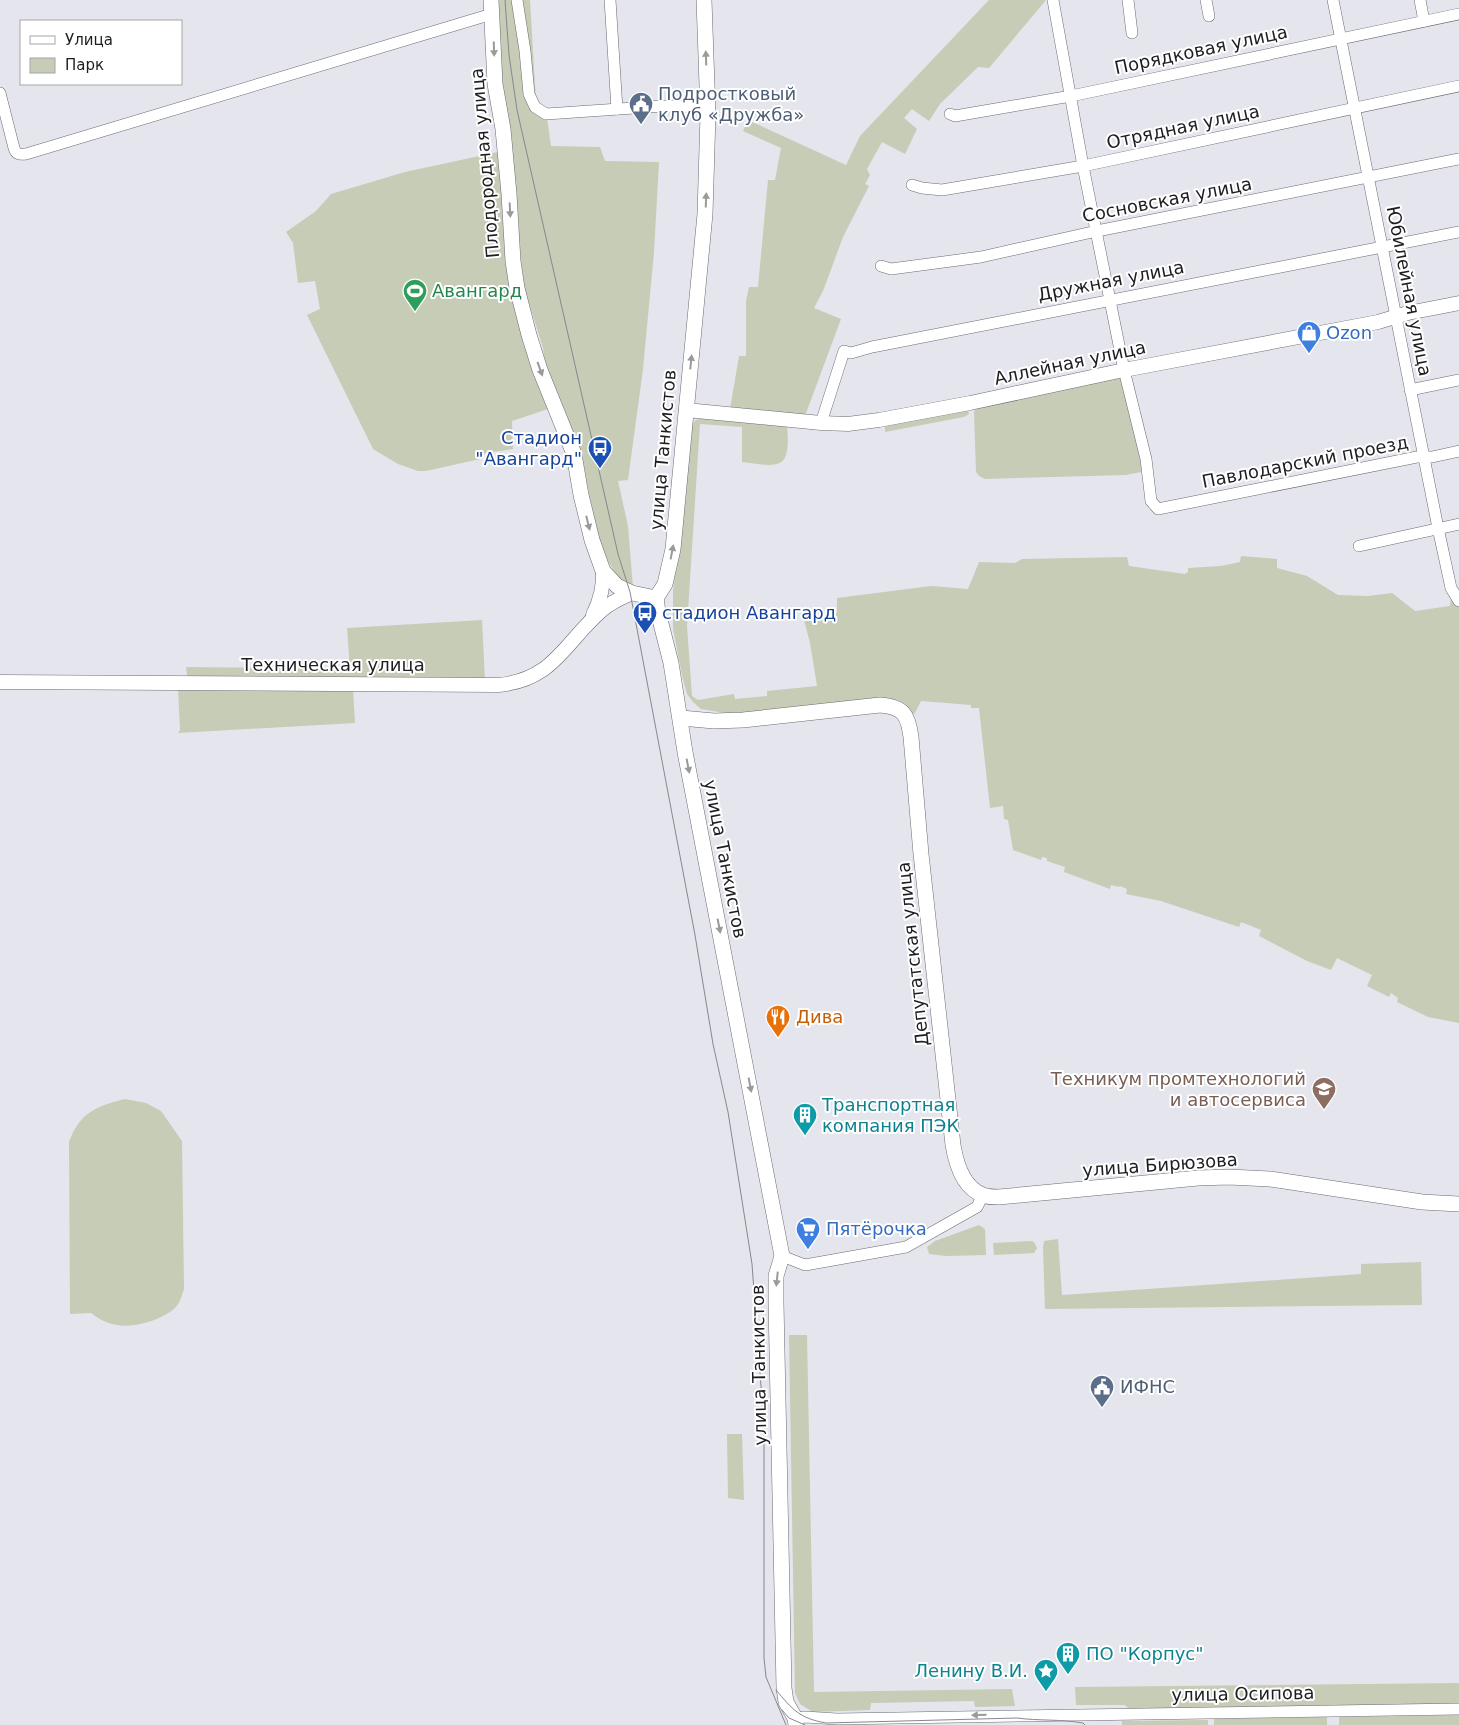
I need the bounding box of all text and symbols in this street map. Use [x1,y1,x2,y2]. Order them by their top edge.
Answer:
legend [20,20,182,85]
street label: Порядковая улица [1112,21,1289,78]
text: Улица [65,31,113,49]
one-way arrow [490,41,498,57]
one-way arrow [702,50,710,66]
text: Парк [65,56,104,74]
street label: Плодородная улица [466,67,503,259]
place label: Подростковый клуб «Дружба» [658,83,804,125]
public building icon: Подростковый клуб «Дружба» [628,91,654,125]
street label: Отрядная улица [1104,100,1261,153]
street label: Сосновская улица [1080,173,1254,226]
one-way arrow [702,192,710,208]
one-way arrow [507,202,515,218]
street label: Юбилейная улица [1383,204,1436,378]
street label: Дружная улица [1036,256,1186,305]
sports icon: Авангард [402,278,428,312]
place label: Авангард [432,280,522,301]
shop icon: Ozon [1296,320,1322,354]
place label: Ozon [1326,322,1372,343]
street label: Аллейная улица [992,336,1148,389]
one-way arrow [687,353,695,369]
one-way arrow [536,362,544,377]
street label: улица Танкистов [645,369,680,531]
place label: Стадион "Авангард" [475,427,582,469]
street label: Павлодарский проезд [1200,431,1410,492]
bus stop icon: Стадион "Авангард" [587,435,613,469]
one-way arrow [584,516,592,531]
one-way arrow [668,544,676,560]
bus stop icon: стадион Авангард [632,600,658,634]
place label: стадион Авангард [662,602,836,623]
street label: Техническая улица [240,654,425,675]
one-way arrow [684,759,692,775]
street label: улица Танкистов [700,778,751,940]
street label: Депутатская улица [892,861,933,1047]
one-way arrow [715,918,723,933]
restaurant icon: Дива [765,1004,791,1038]
place label: Дива [796,1006,843,1027]
place label: Техникум промтехнологий и автосервиса [1050,1068,1306,1110]
school or university icon: Техникум промтехнологий и автосервиса [1311,1076,1337,1110]
one-way arrow [746,1078,754,1093]
place label: Транспортная компания ПЭК [821,1094,959,1136]
building icon: Транспортная компания ПЭК [792,1102,818,1136]
street label: улица Бирюзова [1082,1149,1238,1180]
supermarket icon: Пятёрочка [795,1216,821,1250]
place label: Пятёрочка [826,1218,927,1239]
one-way arrow [773,1271,781,1287]
street label: улица Танкистов [747,1284,770,1446]
public building icon: ИФНС [1089,1374,1115,1408]
place label: ИФНС [1120,1376,1175,1397]
building icon: ПО "Корпус" [1055,1641,1081,1675]
place label: ПО "Корпус" [1086,1643,1204,1664]
place icon: Ленину В.И. [1033,1658,1059,1692]
place label: Ленину В.И. [915,1660,1028,1681]
street label: улица Осипова [1171,1682,1315,1705]
one-way arrow [971,1712,987,1720]

